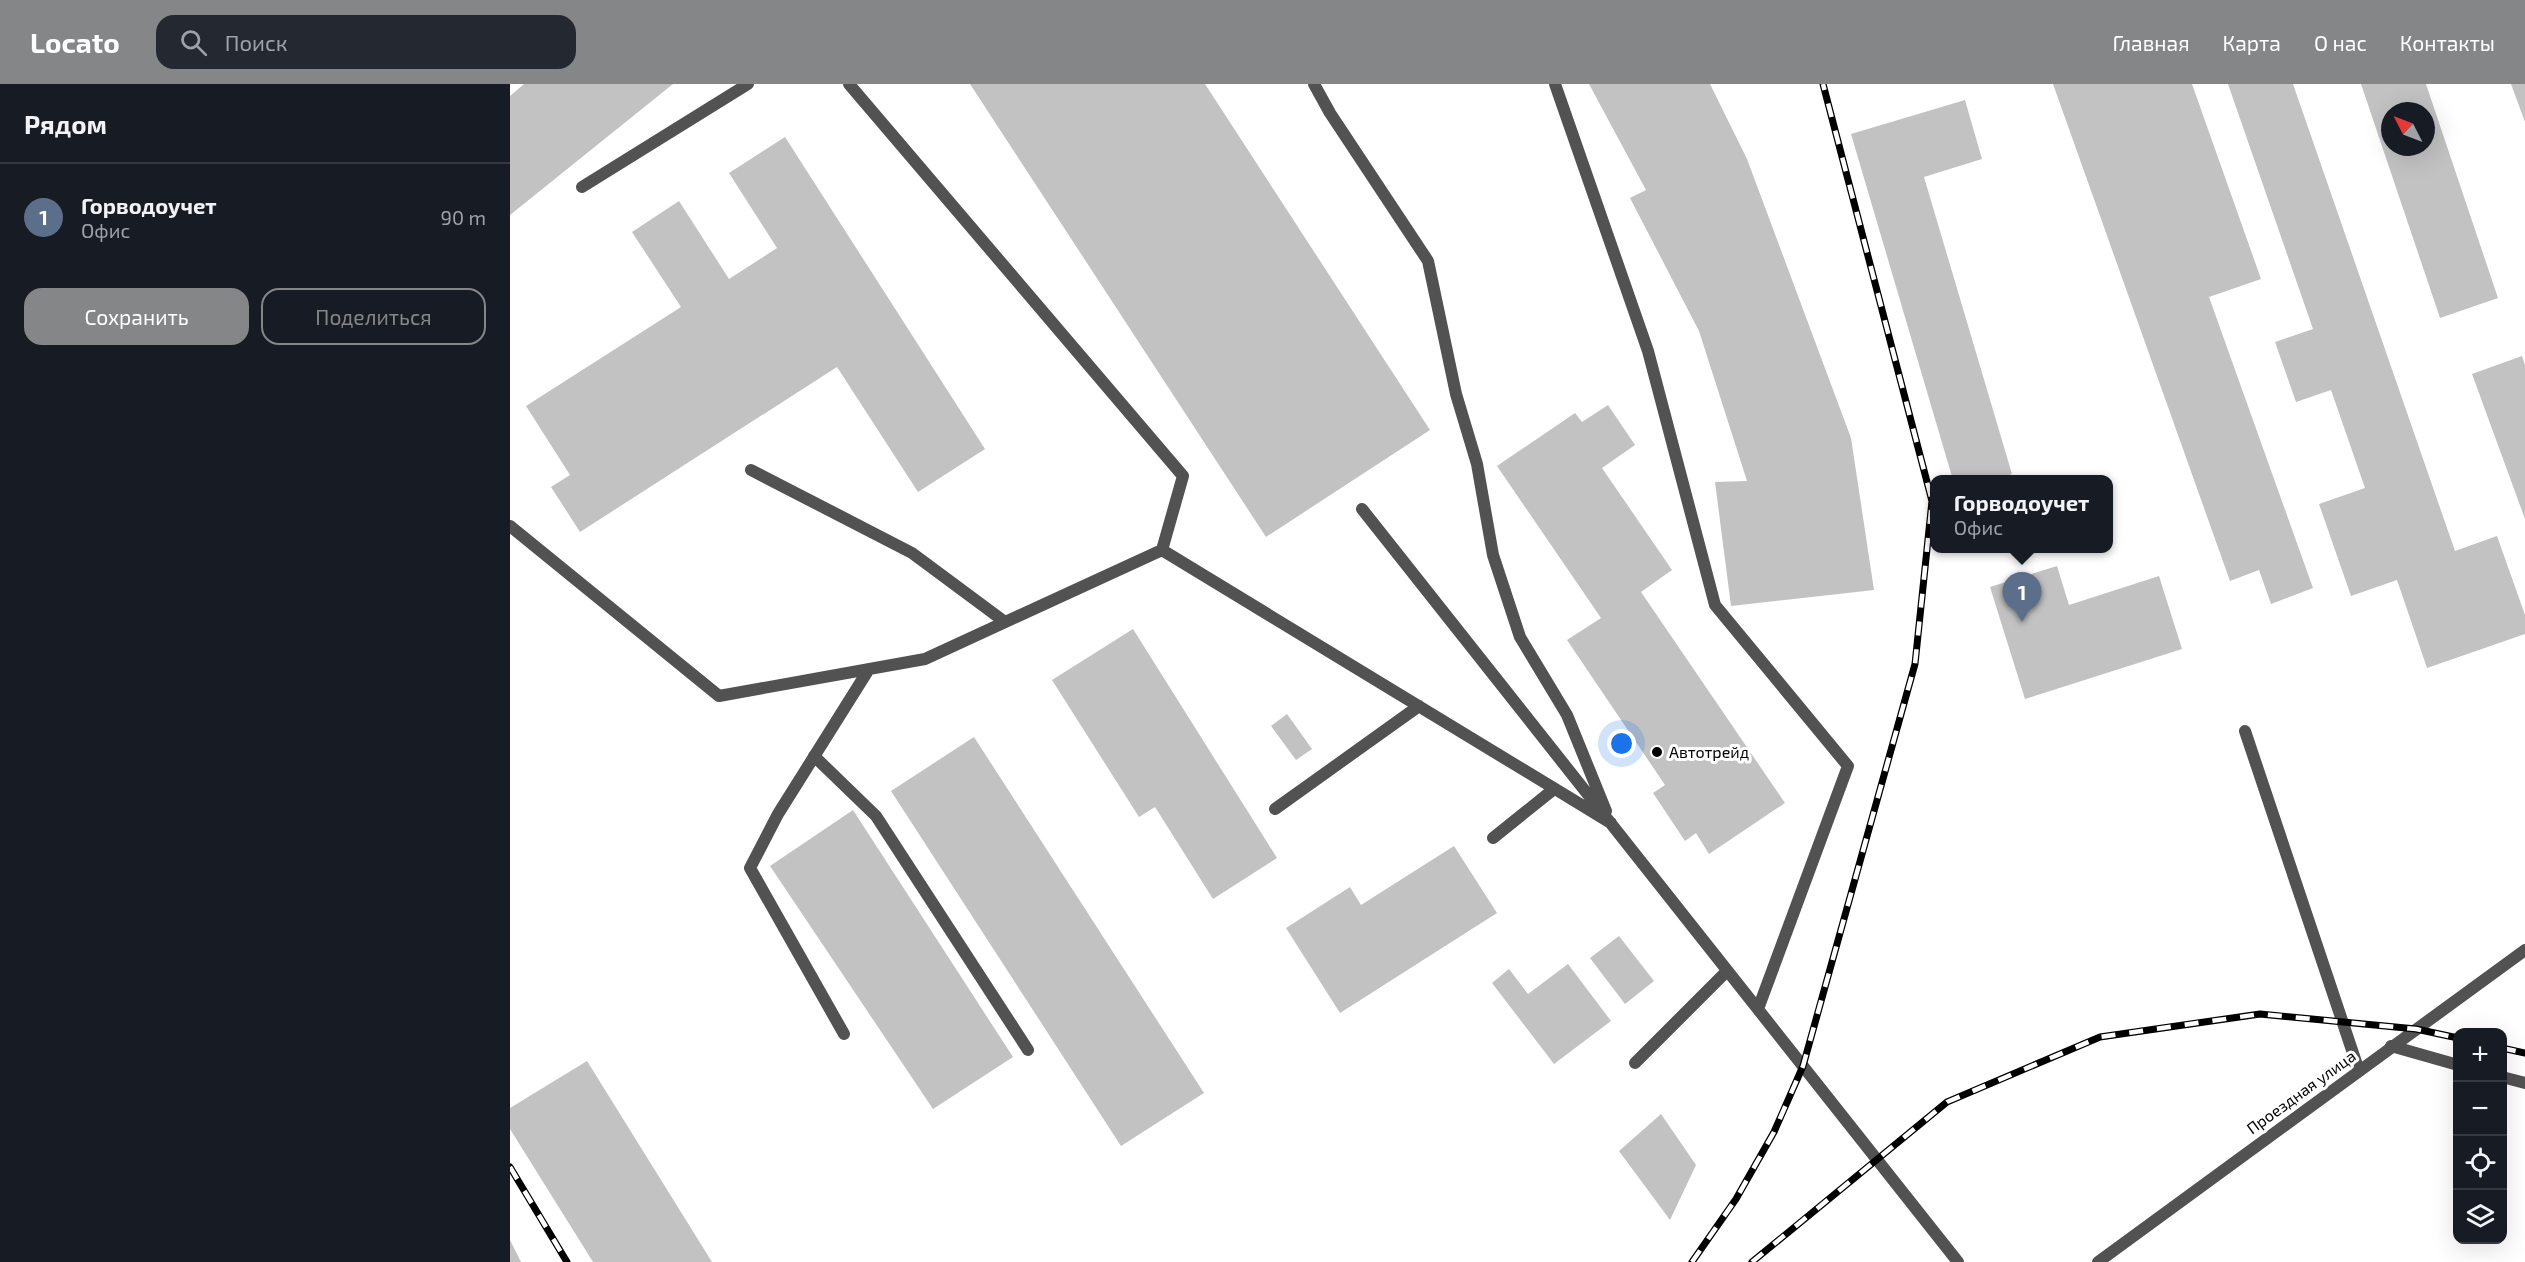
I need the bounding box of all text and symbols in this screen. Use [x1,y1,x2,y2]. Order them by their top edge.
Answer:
search box [156,15,576,69]
text: Locato [30,25,120,59]
icon: search [177,26,210,59]
text: Поиск [225,29,288,55]
text: Главная [2113,30,2190,55]
text: Карта [2223,30,2281,55]
text: О нас [2314,30,2367,55]
text: Контакты [2400,30,2495,55]
north arrow [2381,102,2435,156]
text: Рядом [24,108,107,139]
text: Горводоучет [81,192,217,218]
text: 1 [39,205,48,229]
text: 90 m [441,205,486,229]
text: Офис [81,218,130,242]
button: Сохранить [24,288,249,345]
button: Поделиться [261,288,486,345]
popup [1930,475,2113,553]
text: Горводоучет [1954,489,2089,515]
text: Офис [1954,515,2003,539]
pin: 1 [2002,572,2042,622]
your location [1607,729,1636,758]
place label: Автотрейд [1669,742,1749,761]
marker: Автотрейд [1650,745,1664,759]
map controls [2453,1028,2507,1244]
button: + [2453,1028,2507,1082]
street label: Проездная улица [2242,1046,2360,1138]
button: − [2453,1082,2507,1136]
button: locate [2453,1136,2507,1190]
button: layers [2453,1190,2507,1244]

